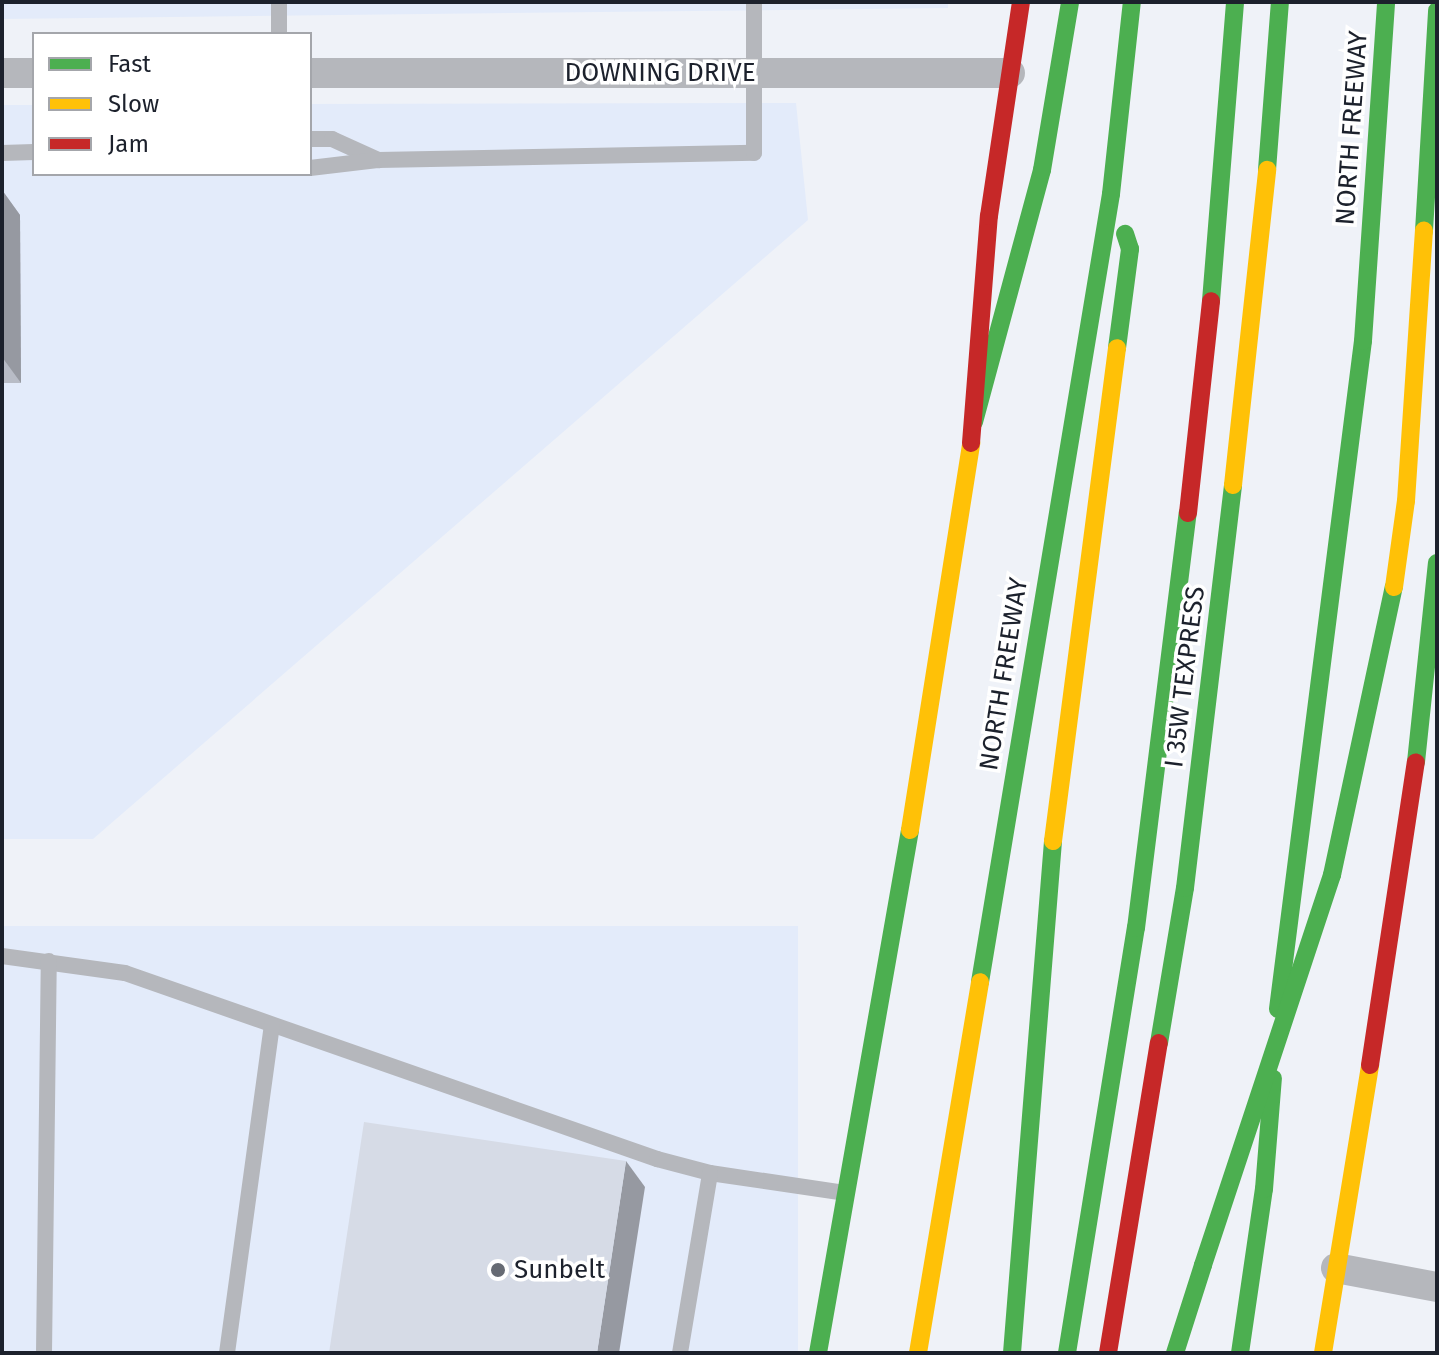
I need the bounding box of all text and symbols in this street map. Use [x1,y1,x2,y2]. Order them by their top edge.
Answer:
street label: NORTH FREEWAY [1330,30,1374,226]
legend [32,32,312,176]
text: Fast [108,50,151,78]
street label: DOWNING DRIVE [564,57,756,89]
text: Slow [108,90,159,118]
text: Jam [108,130,149,158]
street label: NORTH FREEWAY [973,575,1035,773]
street label: I 35W TEXPRESS [1158,585,1212,769]
place label: Sunbelt [514,1254,605,1286]
marker: Sunbelt [489,1261,507,1279]

